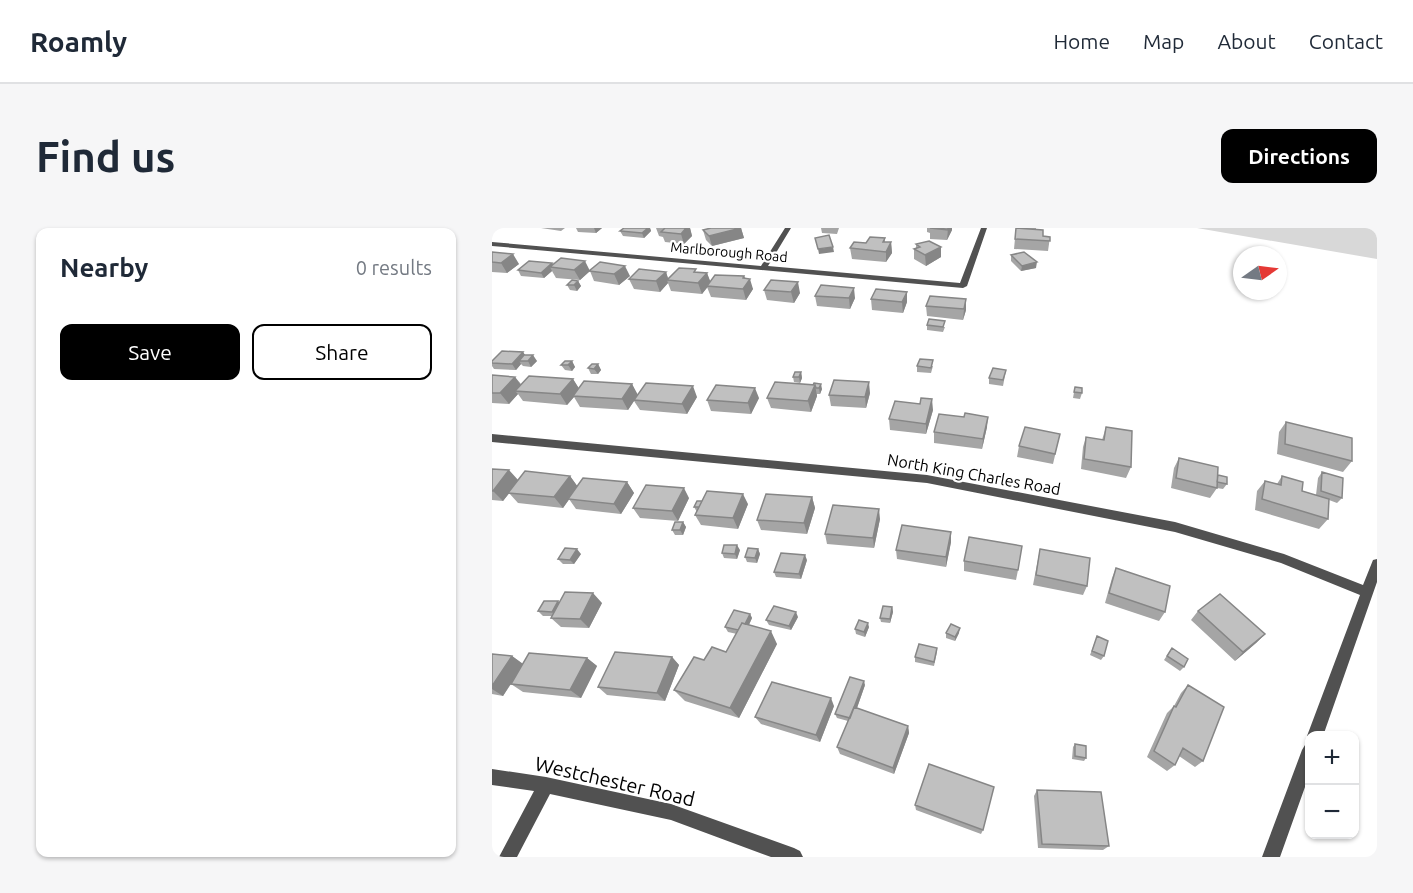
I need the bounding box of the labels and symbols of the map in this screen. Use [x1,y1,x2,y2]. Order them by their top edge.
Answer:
street label: Marlborough Road [670,239,788,265]
north arrow [1233,246,1287,300]
street label: North King Charles Road [886,450,1062,498]
street label: Westchester Road [533,751,697,811]

